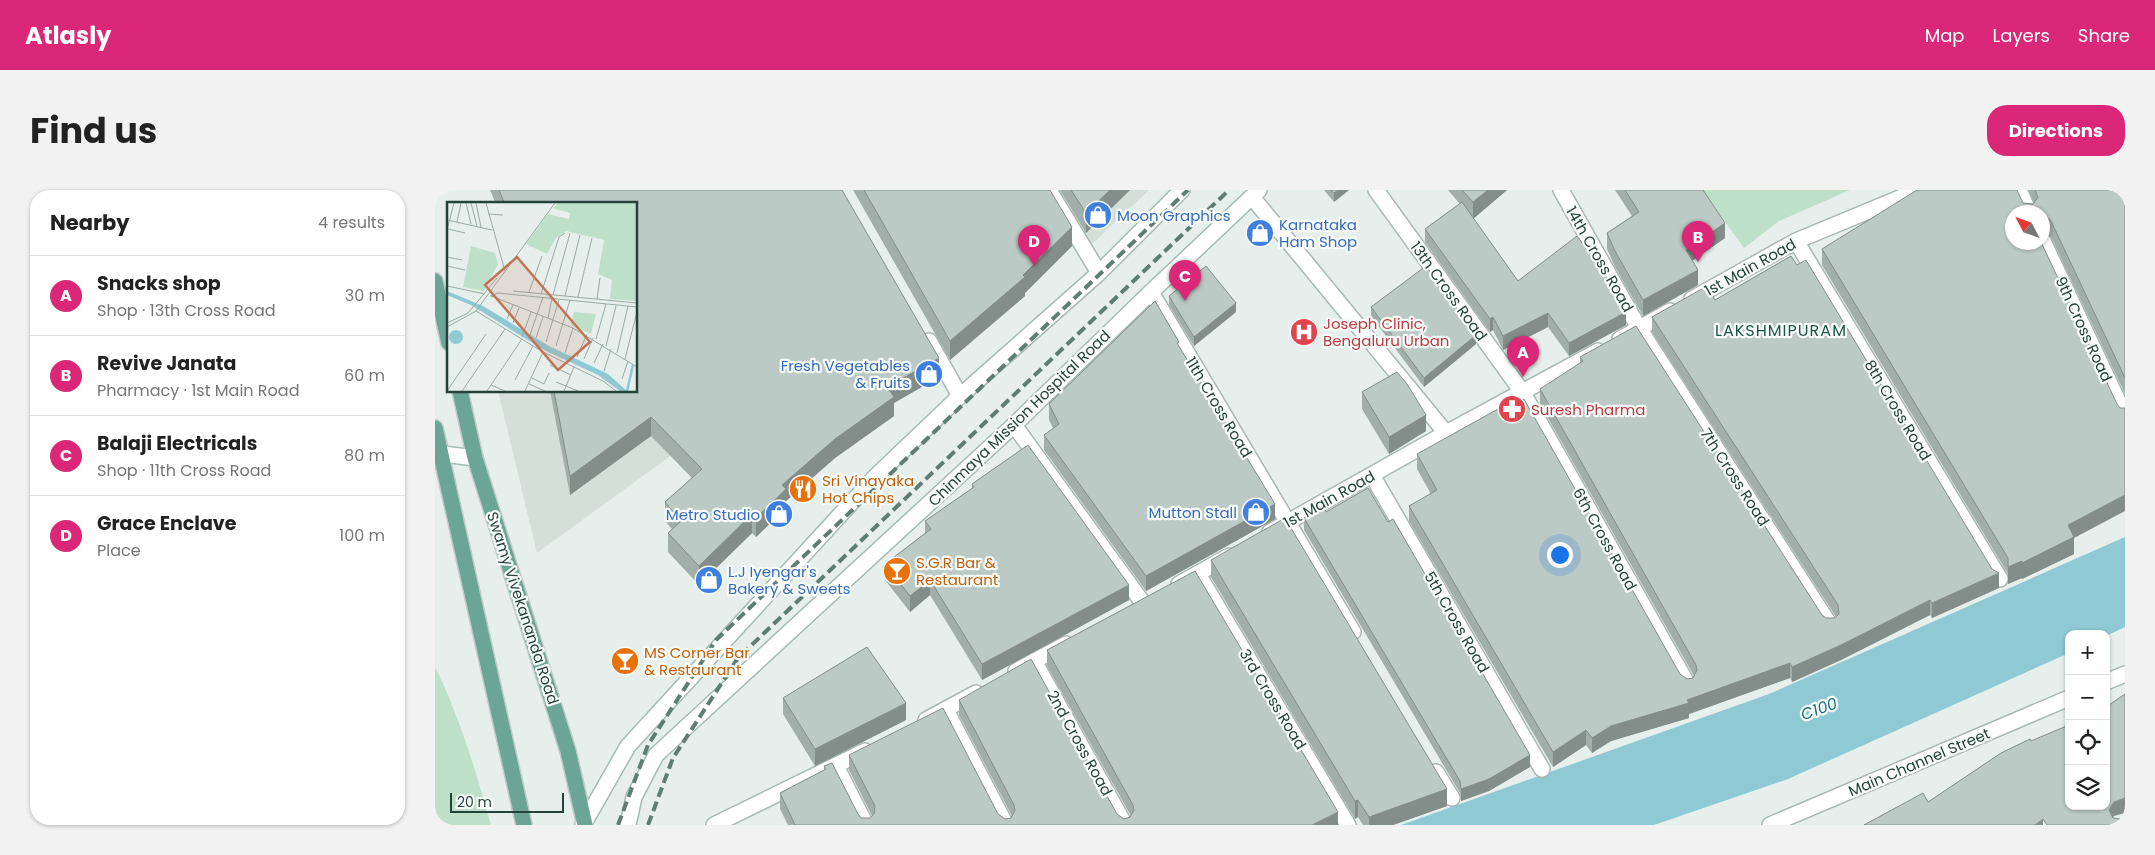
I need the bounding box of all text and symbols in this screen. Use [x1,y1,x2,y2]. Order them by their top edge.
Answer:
text: Atlasly [25,19,111,52]
text: Map [1925,23,1965,48]
text: Layers [1993,23,2050,48]
text: Share [2078,23,2130,48]
button: Directions [1987,105,2125,156]
text: Find us [30,106,157,155]
shop icon: Moon Graphics [1083,200,1113,230]
inset map [447,202,637,392]
street label: 14th Cross Road [1561,202,1639,316]
place label: Moon Graphics [1117,205,1231,226]
north arrow [2005,205,2050,250]
text: Nearby [50,208,130,237]
text: 4 results [318,211,385,234]
place label: Karnataka Ham Shop [1279,214,1357,252]
shop icon: Karnataka Ham Shop [1245,218,1275,248]
pin: B [1682,221,1714,262]
pin: D [1018,225,1050,266]
street label: 1st Main Road [1701,233,1799,301]
street label: 13th Cross Road [1406,237,1492,345]
pin: C [1169,260,1201,301]
text: Snacks shop [97,270,221,297]
street label: 9th Cross Road [2050,273,2118,385]
text: A [60,284,72,307]
text: 30 m [345,284,385,307]
text: Shop · 13th Cross Road [97,299,276,322]
place label: Joseph Clinic, Bengaluru Urban [1323,313,1449,351]
hospital icon: Joseph Clinic, Bengaluru Urban [1289,317,1319,347]
district label: LAKSHMIPURAM [1715,319,1847,342]
street label: Chinmaya Mission Hospital Road [923,325,1115,511]
pin: A [1507,336,1539,377]
text: Revive Janata [97,350,236,377]
street label: 11th Cross Road [1181,353,1257,461]
place label: Fresh Vegetables & Fruits [781,355,910,393]
street label: 8th Cross Road [1860,356,1936,464]
shop icon: Fresh Vegetables & Fruits [914,359,944,389]
text: B [61,364,71,387]
text: 60 m [344,364,385,387]
text: Pharmacy · 1st Main Road [97,379,299,402]
pharmacy icon: Suresh Pharma [1497,394,1527,424]
place label: Suresh Pharma [1531,399,1645,420]
street label: 7th Cross Road [1696,424,1774,530]
text: Balaji Electricals [97,430,257,457]
text: C [60,444,72,467]
text: 80 m [344,444,385,467]
text: Shop · 11th Cross Road [97,459,271,482]
street label: 1st Main Road [1280,465,1378,533]
place label: Sri Vinayaka Hot Chips [822,470,914,508]
restaurant icon: Sri Vinayaka Hot Chips [788,474,818,504]
street label: 6th Cross Road [1568,484,1642,594]
shop icon: Mutton Stall [1241,497,1271,527]
shop icon: Metro Studio [764,499,794,529]
place label: Mutton Stall [1149,502,1237,523]
place label: Metro Studio [666,504,760,525]
street label: Swamy Vivekananda Road [482,509,564,707]
text: Grace Enclave [97,510,236,537]
text: D [60,524,72,547]
text: 100 m [339,524,385,547]
text: Place [97,539,141,562]
your location [1547,542,1573,568]
place label: S.G.R Bar & Restaurant [916,552,998,590]
bar icon: S.G.R Bar & Restaurant [882,556,912,586]
place label: L.J Iyengar's Bakery & Sweets [728,561,851,599]
shop icon: L.J Iyengar's Bakery & Sweets [694,565,724,595]
street label: 5th Cross Road [1419,567,1495,677]
map controls [2065,630,2110,810]
button: + [2065,630,2110,675]
place label: MS Corner Bar & Restaurant [644,642,750,680]
street label: 3rd Cross Road [1235,645,1311,753]
bar icon: MS Corner Bar & Restaurant [610,646,640,676]
button: − [2065,675,2110,720]
street label: 2nd Cross Road [1042,686,1118,800]
water label: C100 [1797,692,1841,726]
button: locate [2065,720,2110,765]
street label: Main Channel Street [1845,723,1993,801]
button: layers [2065,765,2110,810]
scale bar [450,790,564,813]
text: 20 m [457,792,492,812]

